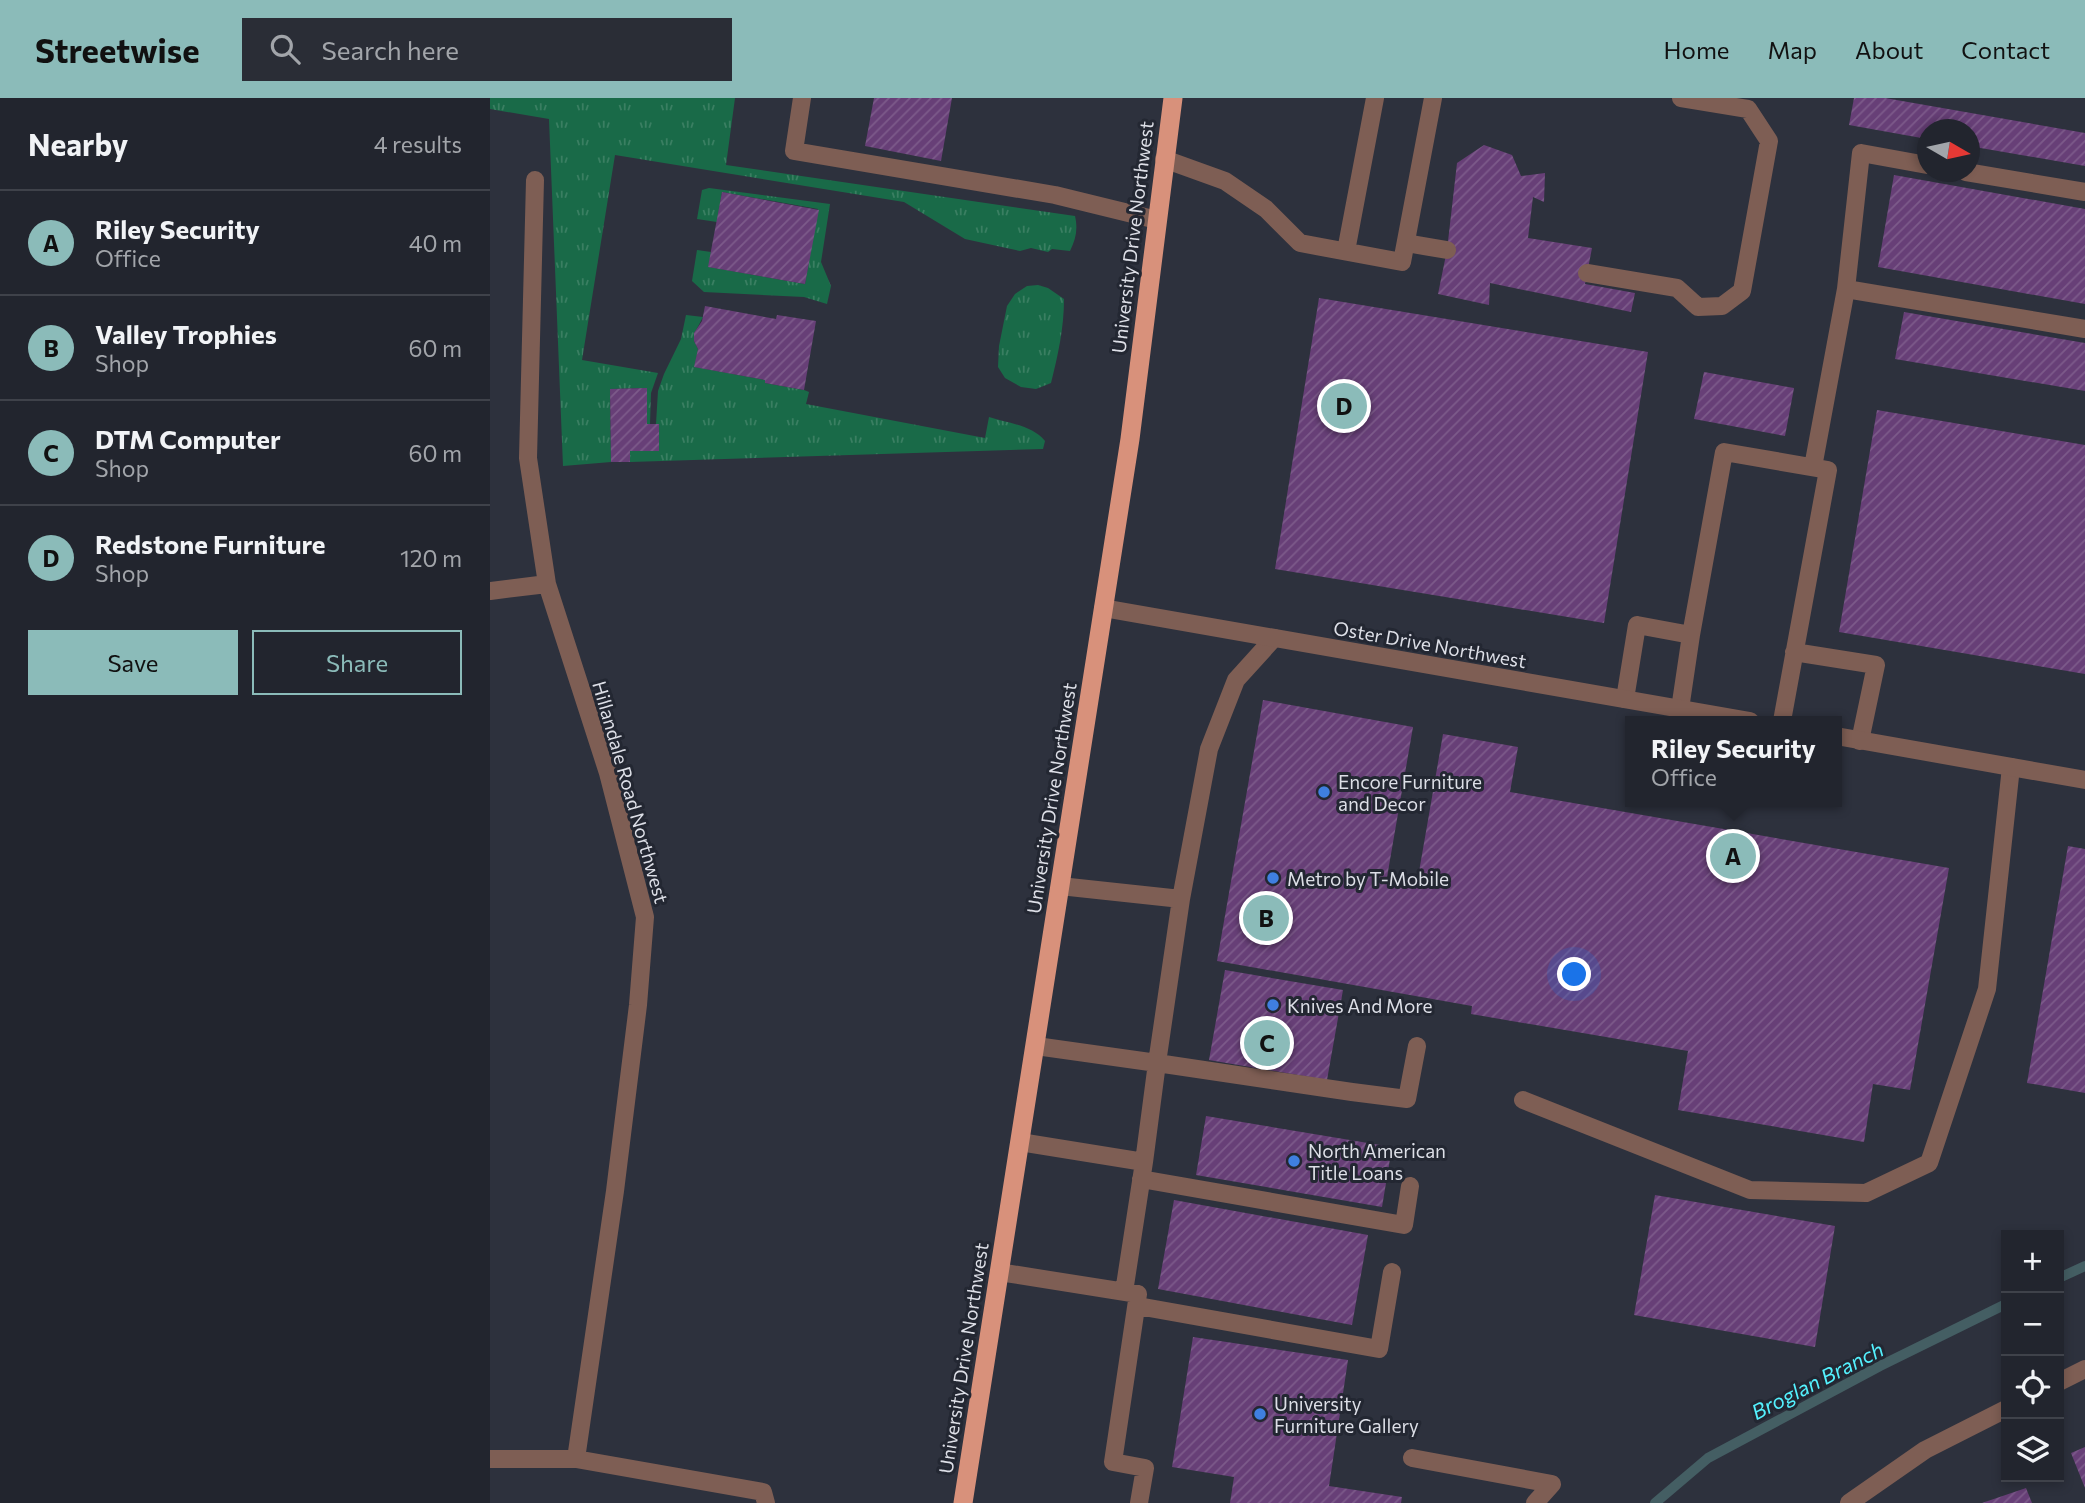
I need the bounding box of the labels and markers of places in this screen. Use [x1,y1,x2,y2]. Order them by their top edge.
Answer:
pin: D [1321,380,1367,432]
place label: Encore Furniture and Decor [1338,770,1482,815]
marker: Encore Furniture and Decor [1316,784,1332,800]
pin: A [1710,830,1756,882]
place label: Metro by T-Mobile [1287,867,1449,890]
marker: Metro by T-Mobile [1265,870,1281,886]
pin: B [1243,892,1289,944]
place label: Knives And More [1287,994,1433,1017]
marker: Knives And More [1265,997,1281,1013]
pin: C [1244,1017,1290,1069]
place label: North American Title Loans [1308,1139,1446,1184]
marker: North American Title Loans [1286,1153,1302,1169]
place label: University Furniture Gallery [1274,1392,1419,1437]
marker: University Furniture Gallery [1252,1406,1268,1422]

